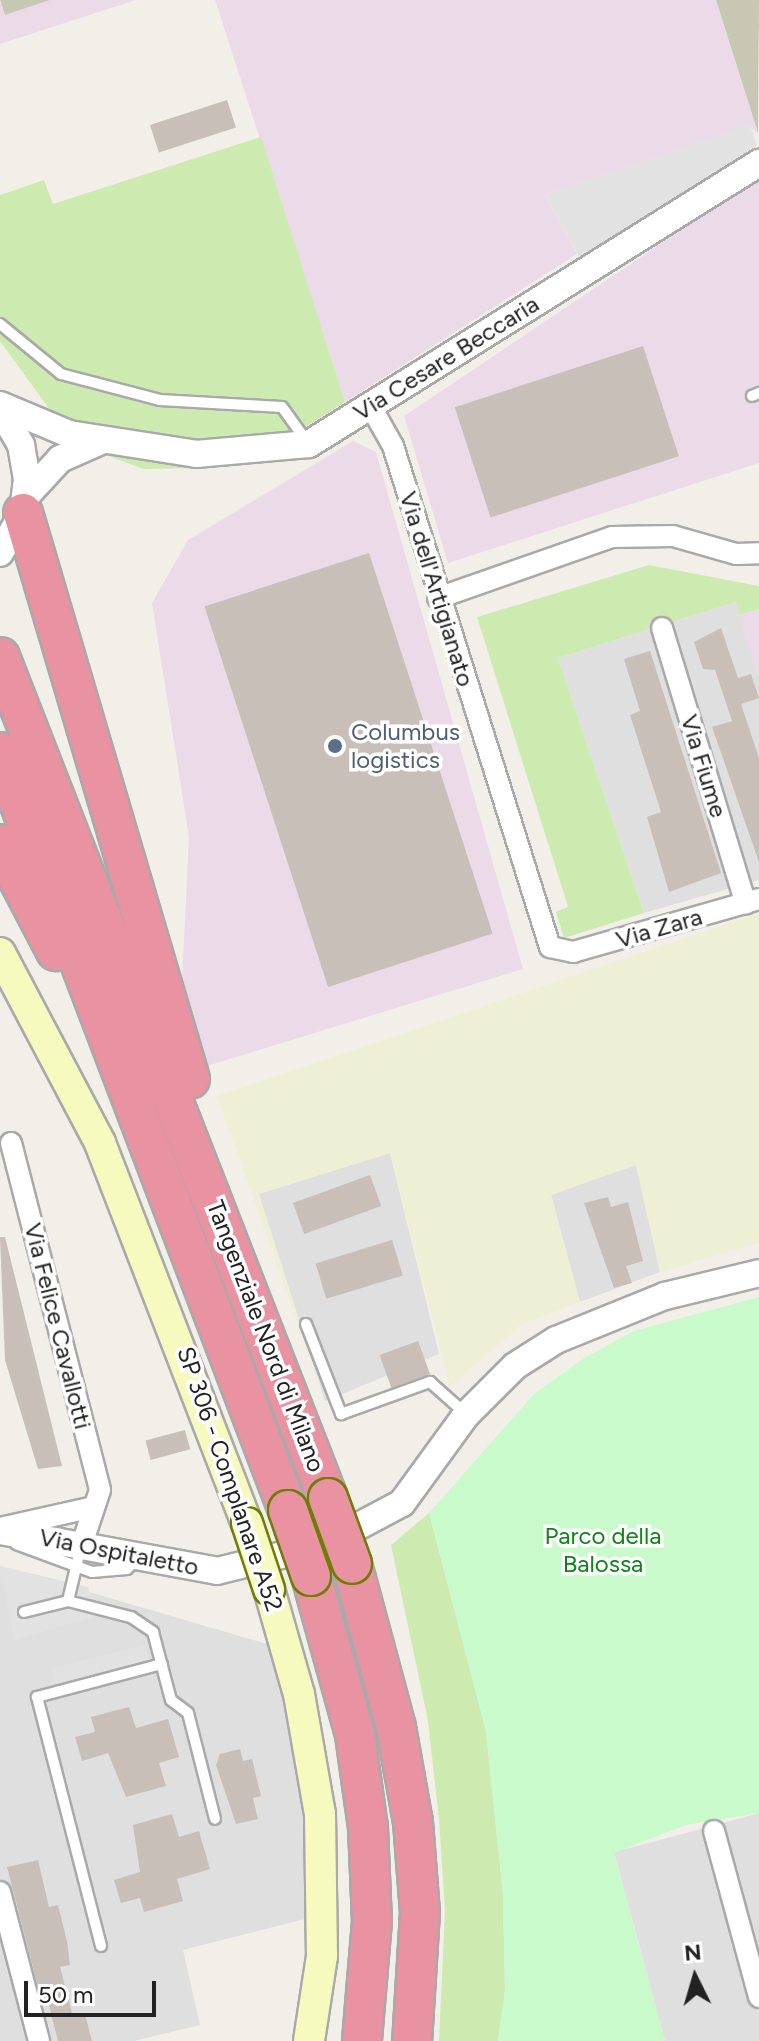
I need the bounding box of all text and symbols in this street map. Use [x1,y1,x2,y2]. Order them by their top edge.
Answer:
street label: Via Cesare Beccaria [348,289,544,427]
street label: Via dell'Artigianato [394,488,480,690]
street label: Via Fiume [675,711,733,821]
place label: Columbus logistics [351,718,460,774]
marker: Columbus logistics [326,737,344,755]
street label: Via Zara [613,902,705,954]
street label: Tangenziale Nord di Milano [201,1196,331,1476]
street label: Via Felice Cavallotti [18,1220,98,1432]
street label: SP 306 - Complanare A52 [171,1343,289,1615]
street label: Via Ospitaletto [37,1522,201,1582]
park label: Parco della Balossa [545,1522,661,1578]
north arrow [655,1937,735,2017]
text: N [683,1938,703,1967]
scale bar [28,1965,160,2015]
text: 50 m [38,1980,94,2009]

